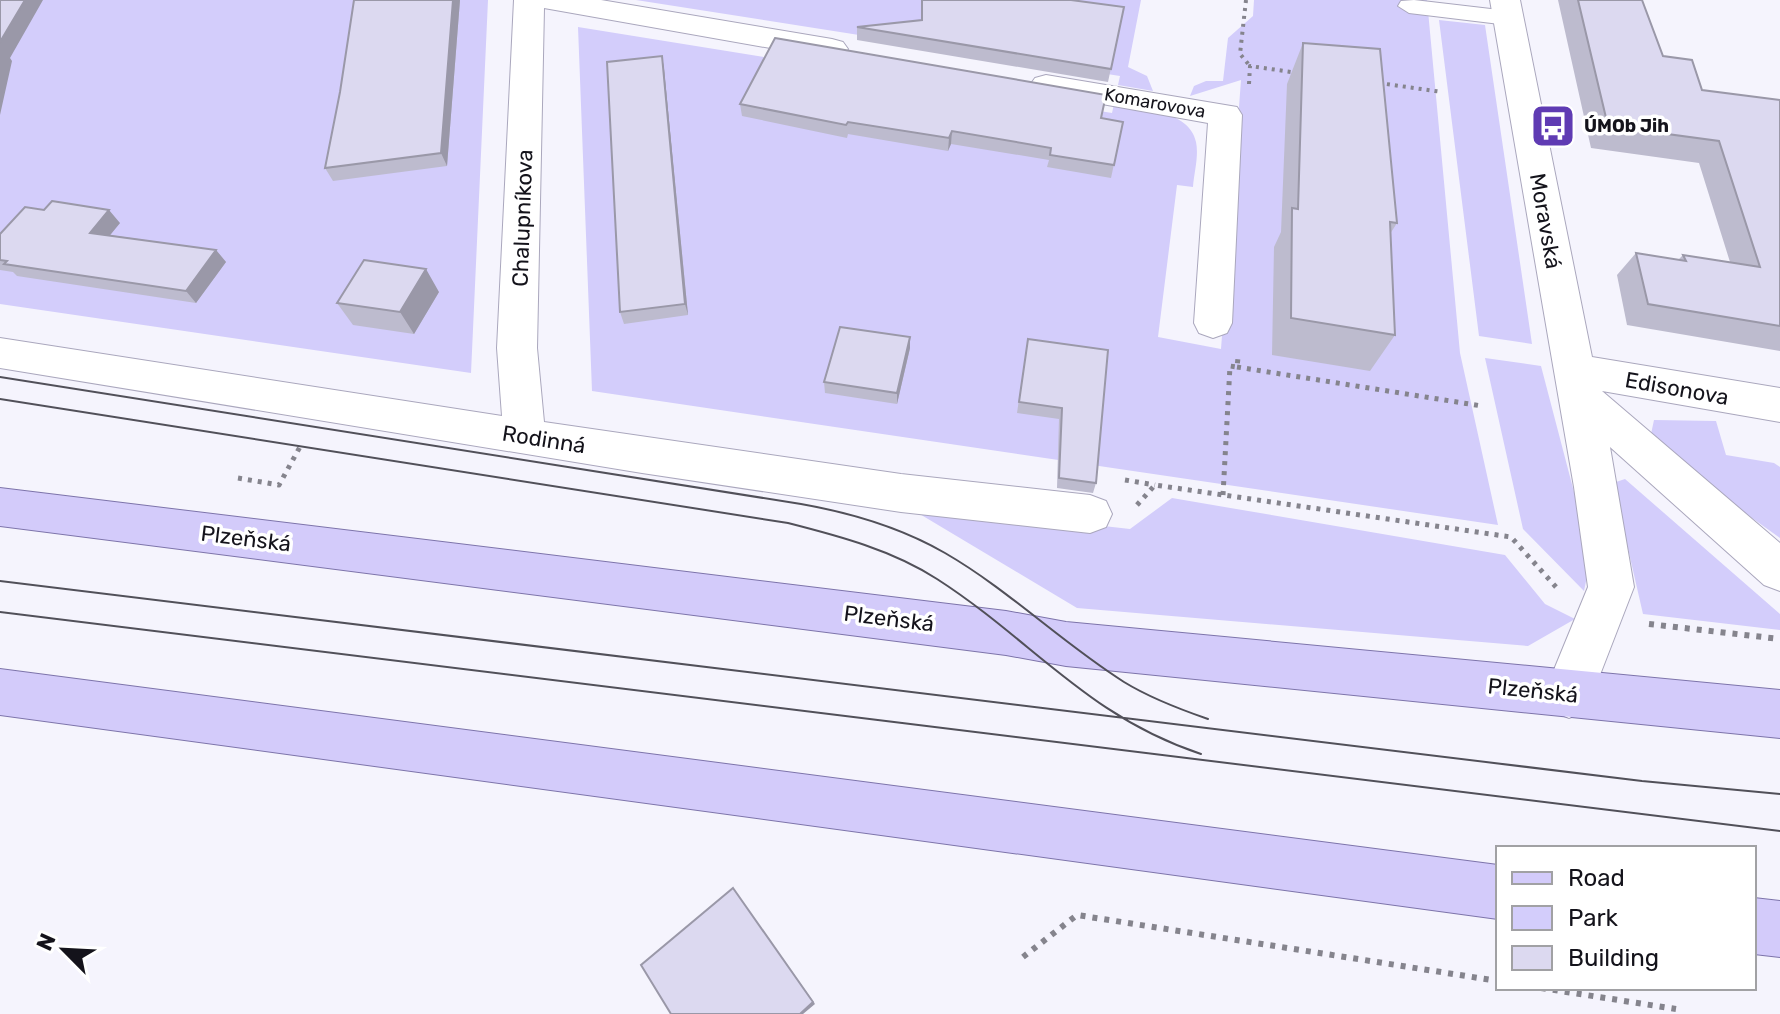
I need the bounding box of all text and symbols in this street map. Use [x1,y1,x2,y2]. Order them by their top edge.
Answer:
street label: Komarovova [1103,83,1207,123]
bus stop icon: ÚMOb Jih [1529,102,1577,150]
place label: ÚMOb Jih [1584,115,1669,137]
street label: Chalupníkova [507,149,538,287]
street label: Moravská [1524,171,1567,271]
street label: Edisonova [1623,366,1731,411]
street label: Rodinná [500,420,588,459]
street label: Plzeňská [199,520,293,557]
street label: Plzeňská [842,600,936,637]
street label: Plzeňská [1486,672,1579,709]
legend [1496,846,1756,990]
text: Road [1568,864,1625,892]
text: Park [1568,904,1619,932]
north arrow [24,910,104,990]
text: N [31,929,62,955]
text: Building [1568,944,1659,972]

